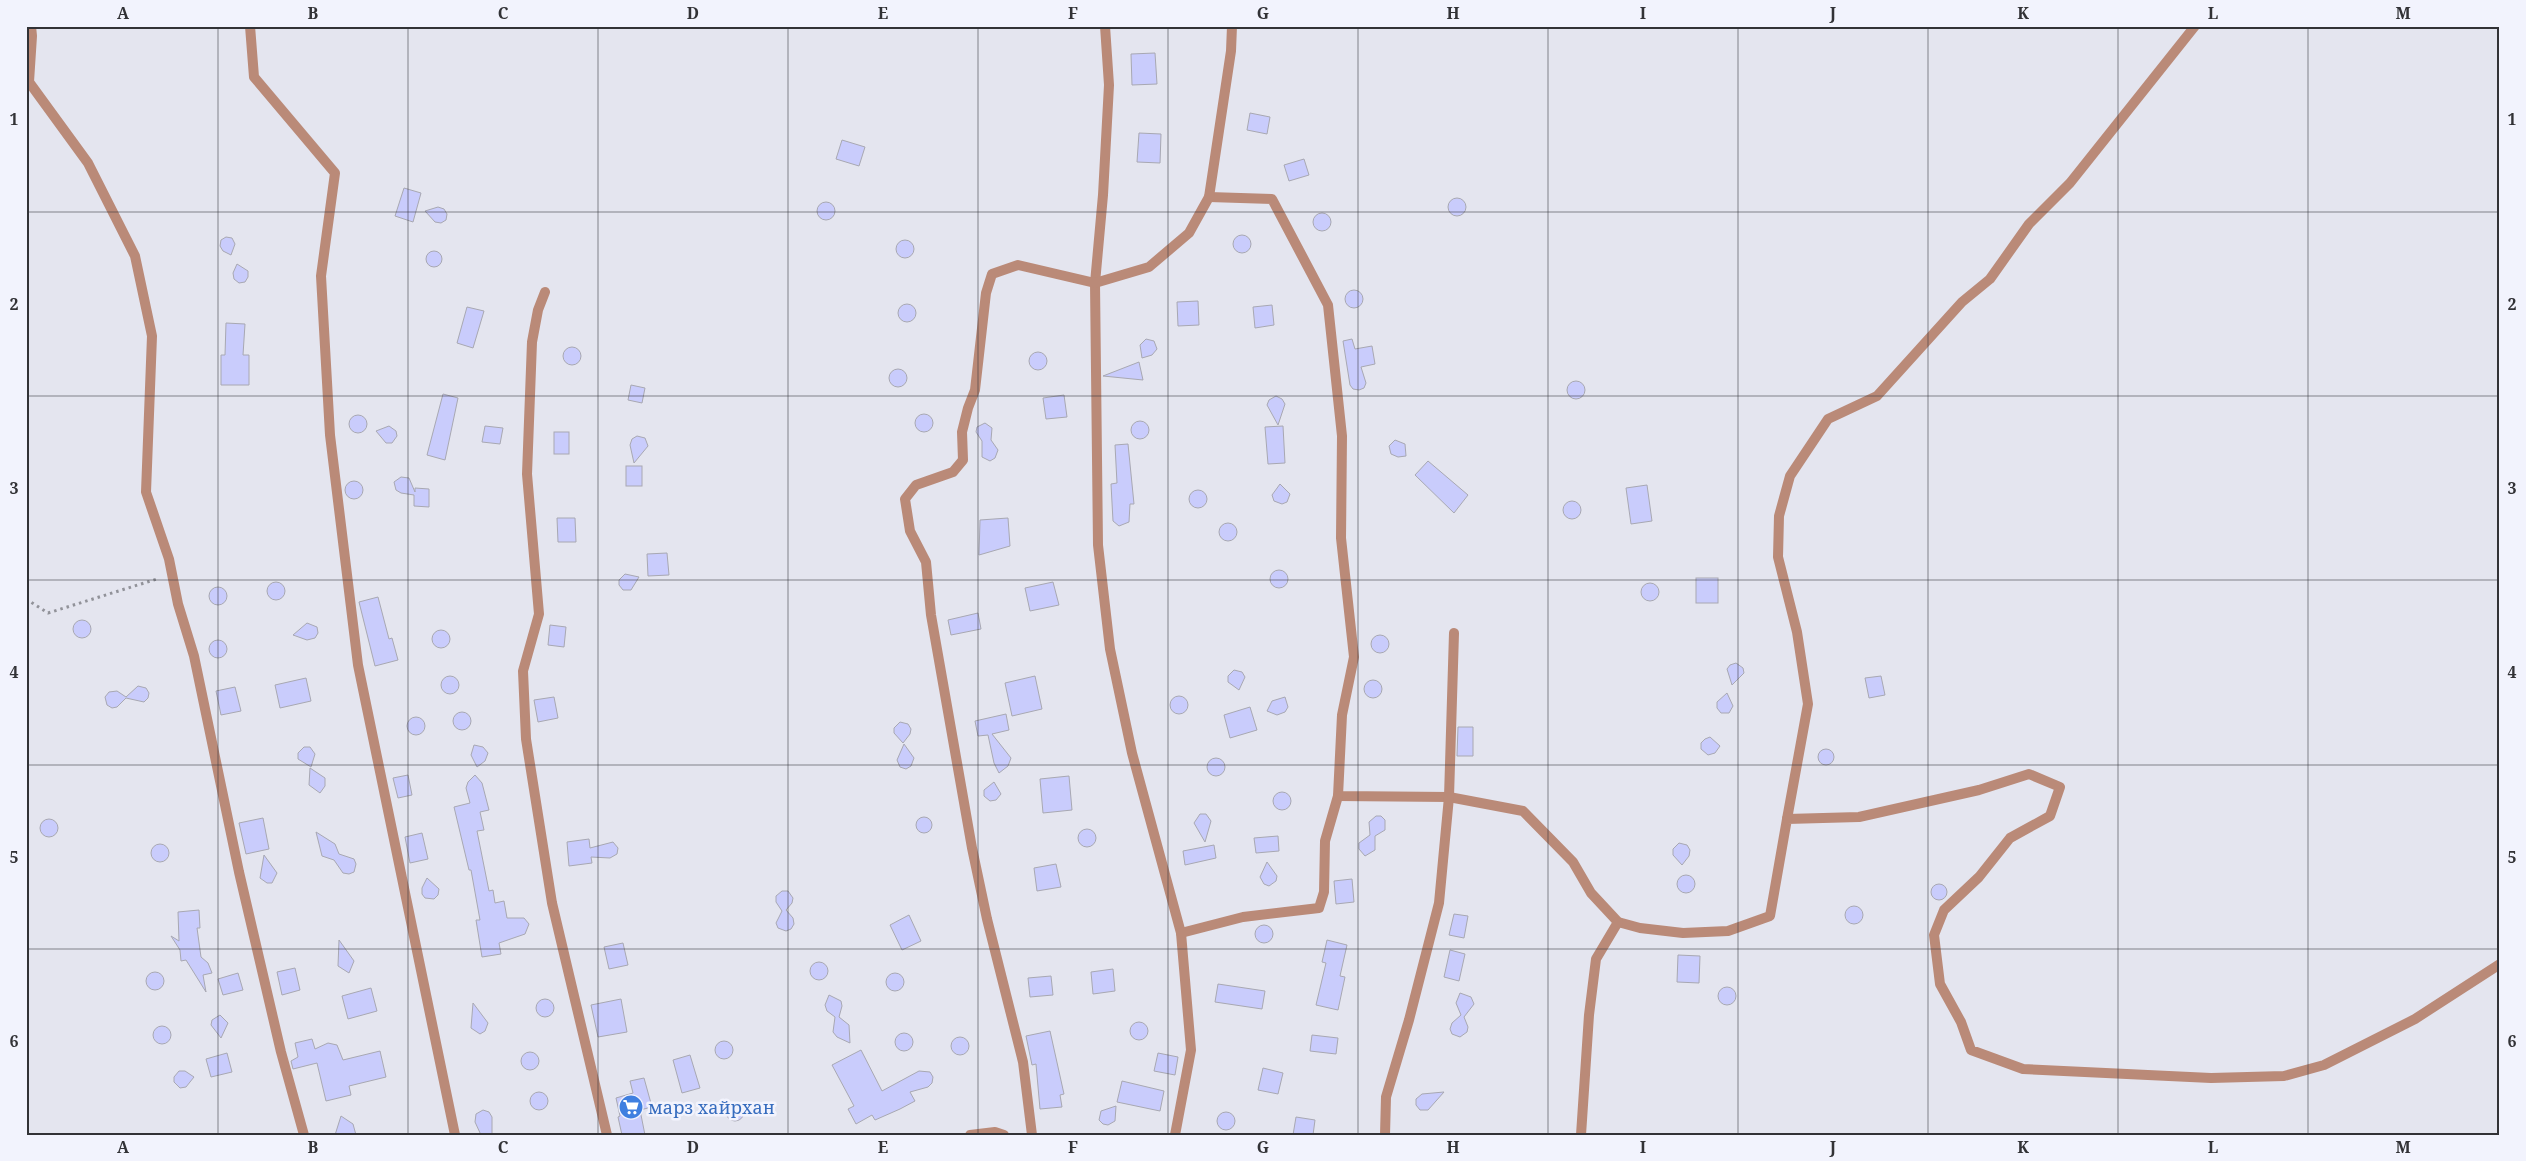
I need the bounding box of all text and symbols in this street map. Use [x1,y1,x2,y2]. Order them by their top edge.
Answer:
text: A [117,2,130,24]
text: B [308,2,319,24]
text: C [498,2,509,24]
text: D [687,2,699,24]
text: E [878,2,888,24]
text: F [1068,2,1078,24]
text: G [1257,2,1269,24]
text: H [1446,2,1460,24]
text: I [1640,2,1646,24]
text: J [1829,2,1837,24]
text: K [2017,2,2029,24]
text: L [2208,2,2218,24]
text: M [2395,2,2411,24]
text: 1 [9,108,19,130]
text: 1 [2507,108,2517,130]
text: 2 [9,293,19,315]
text: 2 [2507,293,2517,315]
text: 3 [9,477,19,499]
text: 3 [2507,477,2517,499]
text: 4 [9,661,19,683]
text: 4 [2507,661,2517,683]
text: 5 [9,846,19,868]
text: 5 [2507,846,2517,868]
text: 6 [9,1030,19,1052]
text: 6 [2507,1030,2517,1052]
supermarket icon: марз хайрхан [618,1094,644,1120]
place label: марз хайрхан [648,1095,775,1119]
text: A [117,1136,130,1158]
text: B [308,1136,319,1158]
text: C [498,1136,509,1158]
text: D [687,1136,699,1158]
text: E [878,1136,888,1158]
text: F [1068,1136,1078,1158]
text: G [1257,1136,1269,1158]
text: H [1446,1136,1460,1158]
text: I [1640,1136,1646,1158]
text: J [1829,1136,1837,1158]
text: K [2017,1136,2029,1158]
text: L [2208,1136,2218,1158]
text: M [2395,1136,2411,1158]

